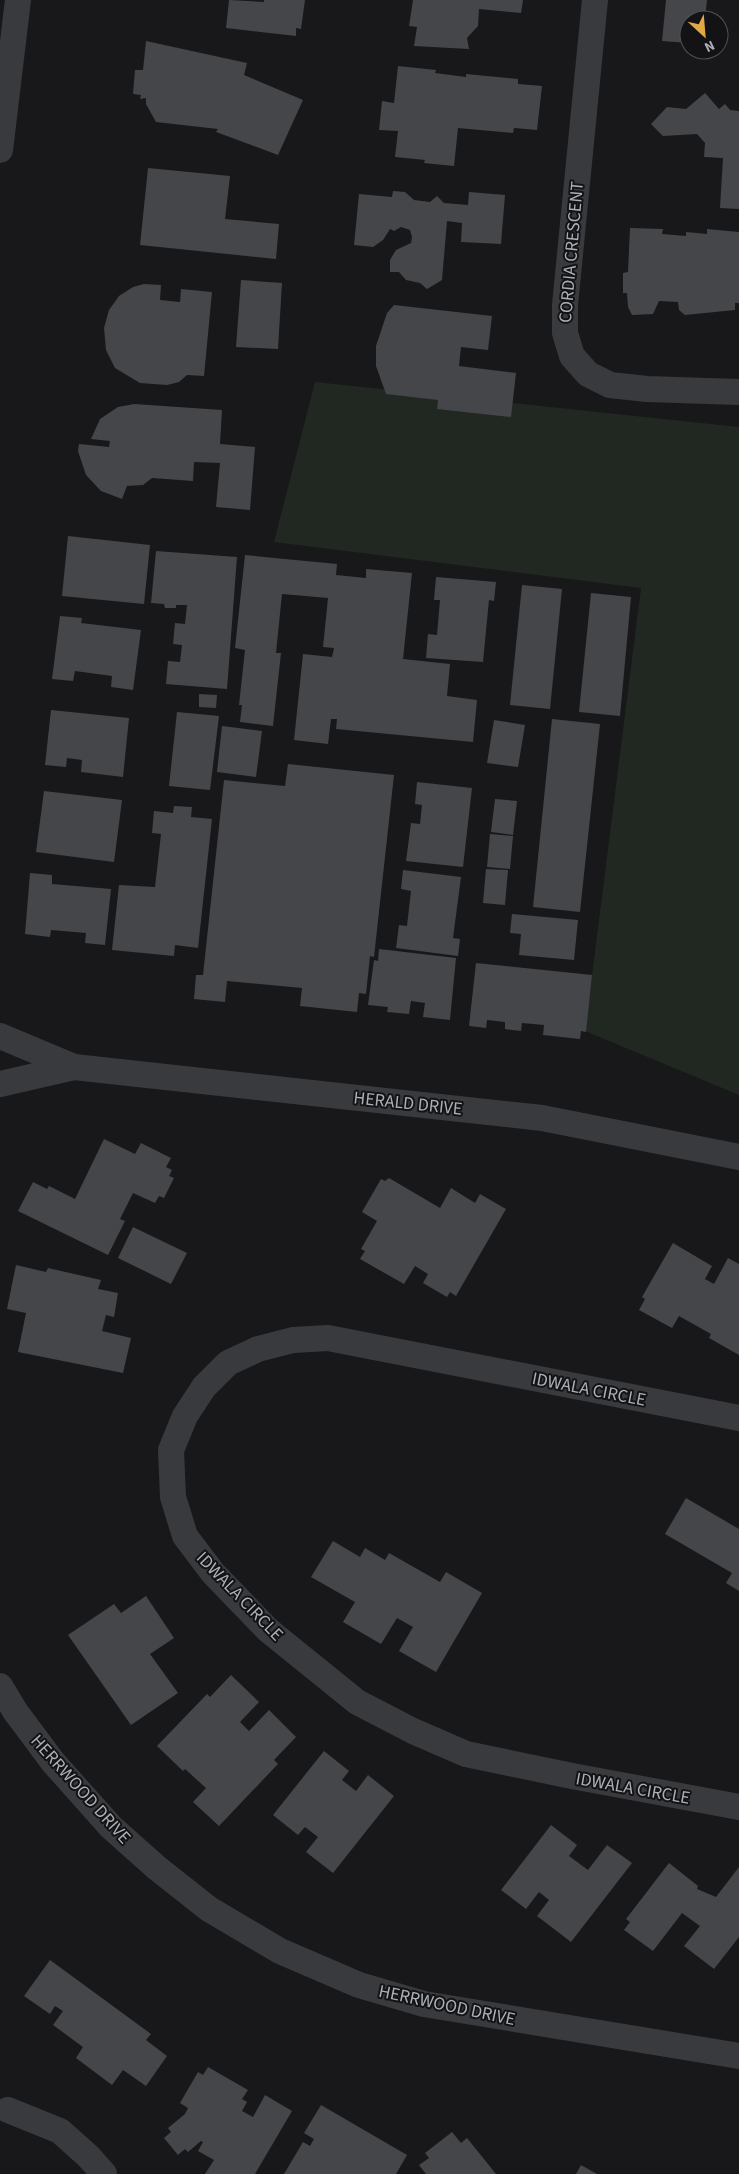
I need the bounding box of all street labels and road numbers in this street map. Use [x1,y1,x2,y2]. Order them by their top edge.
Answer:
street label: CORDIA CRESCENT [553,180,590,324]
street label: HERALD DRIVE [352,1085,464,1122]
street label: IDWALA CIRCLE [530,1366,648,1413]
street label: IDWALA CIRCLE [191,1546,289,1647]
street label: HERRWOOD DRIVE [25,1729,137,1849]
street label: IDWALA CIRCLE [574,1766,692,1811]
street label: HERRWOOD DRIVE [376,1979,518,2032]

